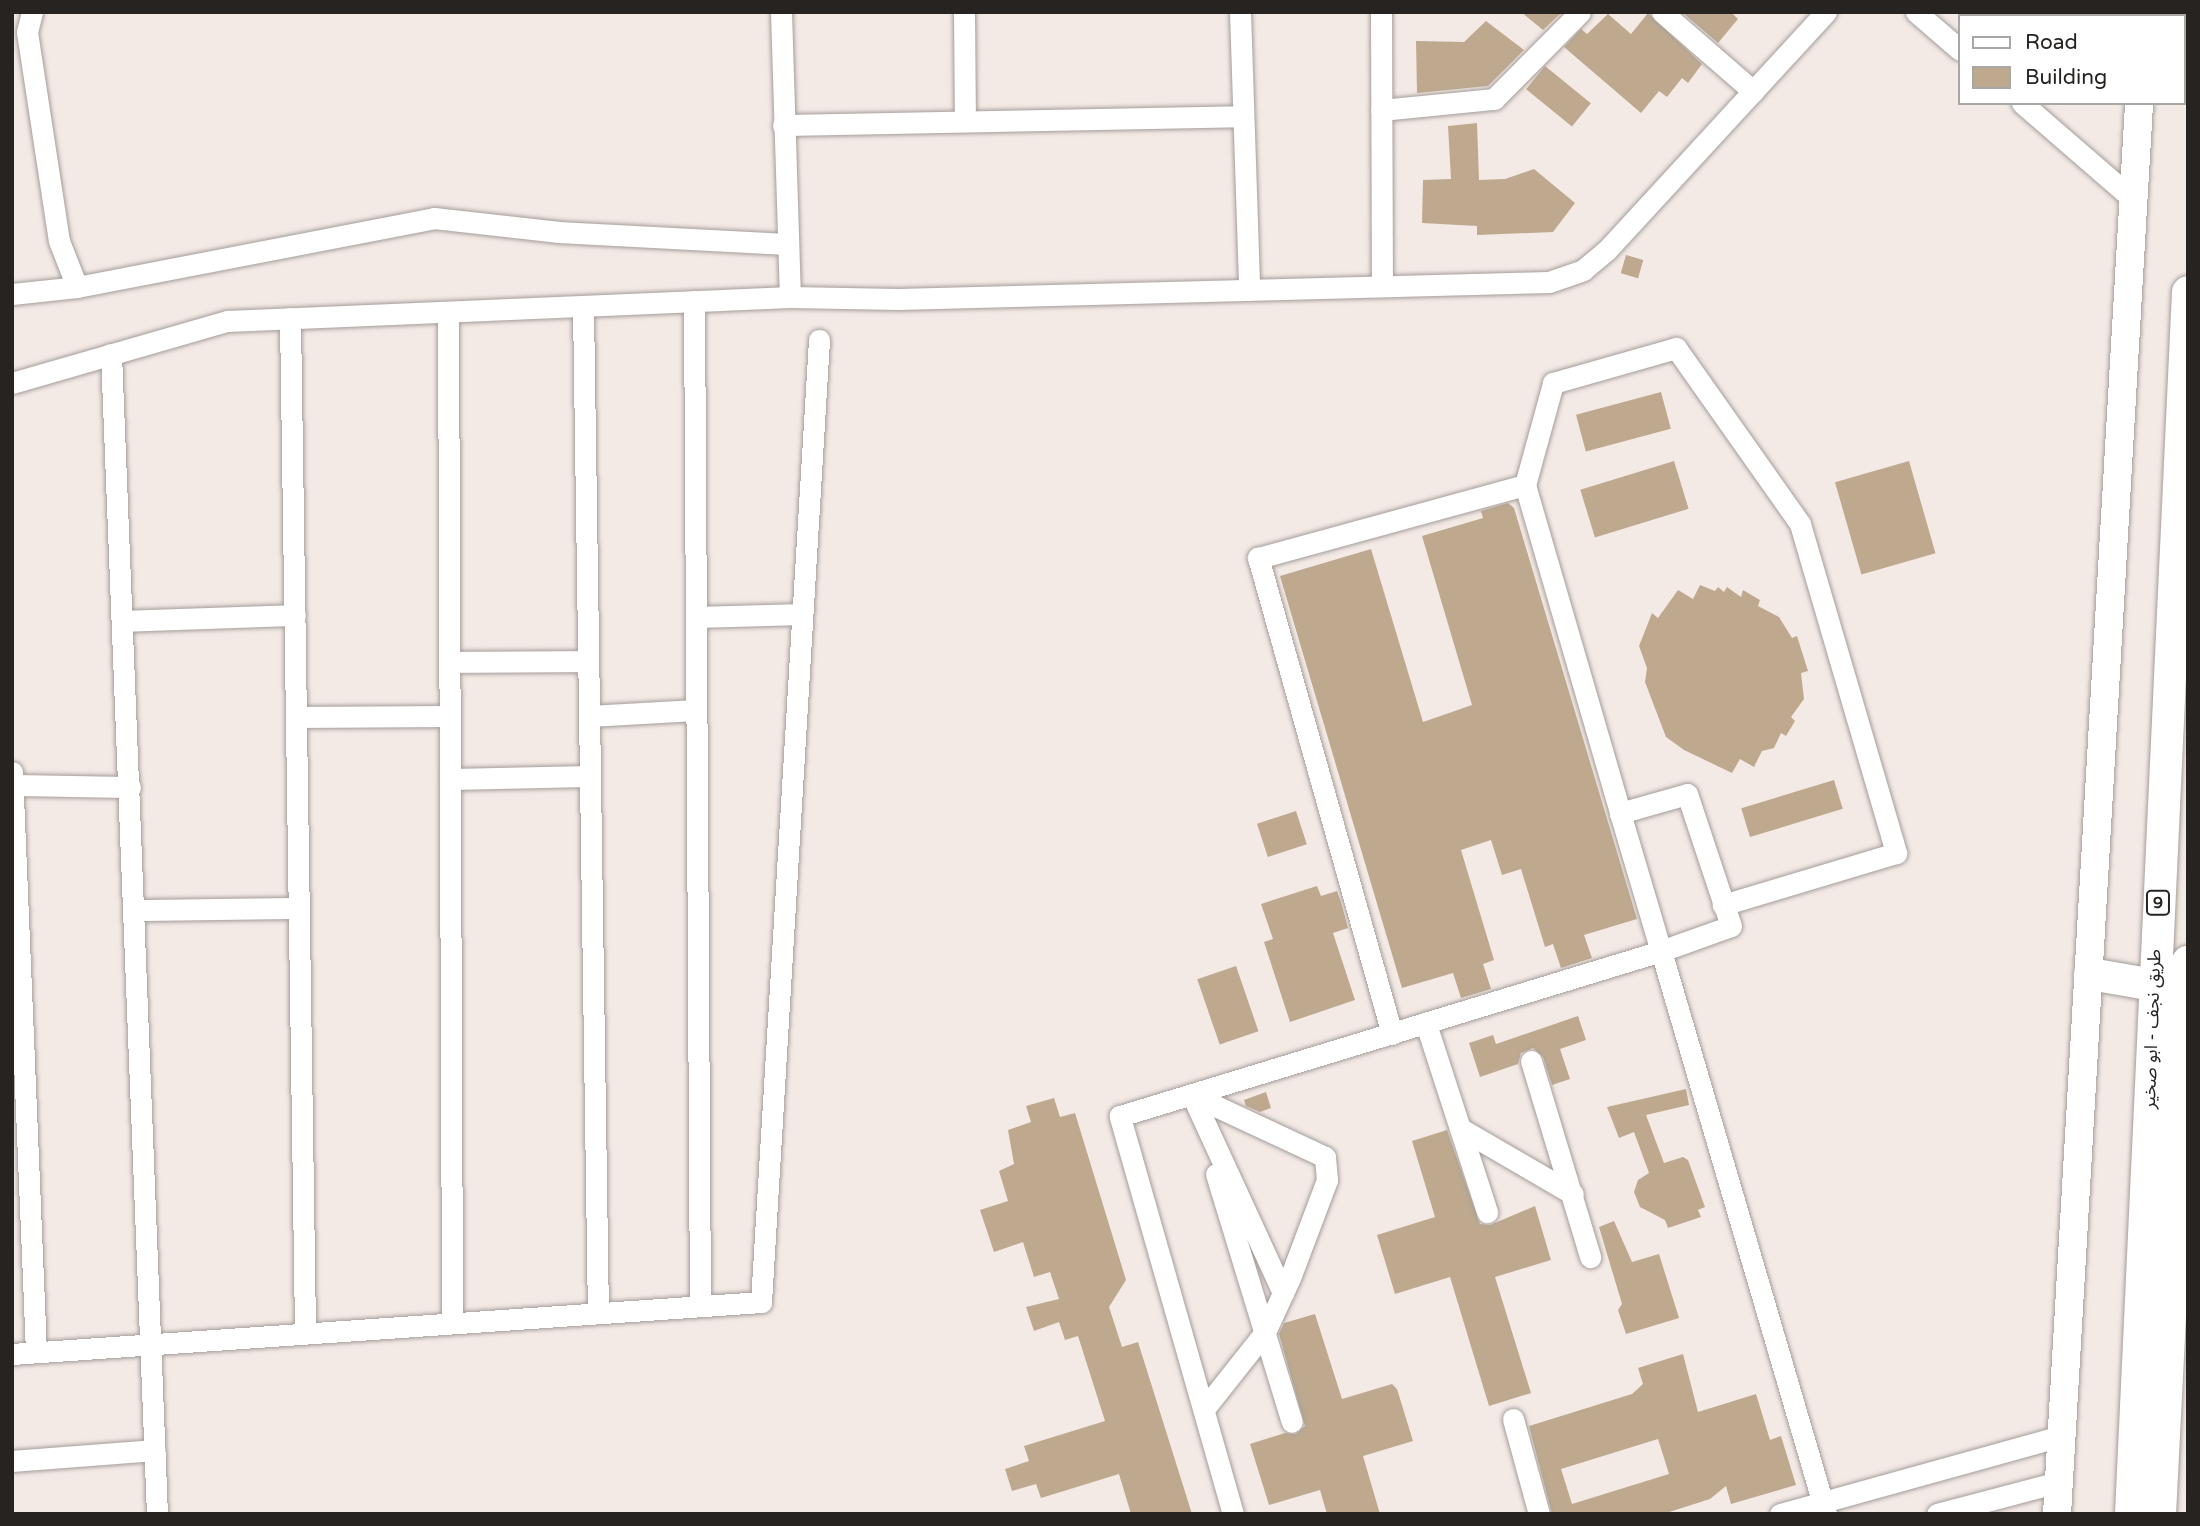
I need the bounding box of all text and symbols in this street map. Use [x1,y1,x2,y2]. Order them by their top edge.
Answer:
legend [1958,14,2186,105]
text: Road [2025,30,2078,55]
text: Building [2025,65,2107,90]
road number: 9 [2146,890,2170,916]
street label: طريق نجف - ابو صخير [2138,949,2166,1109]

